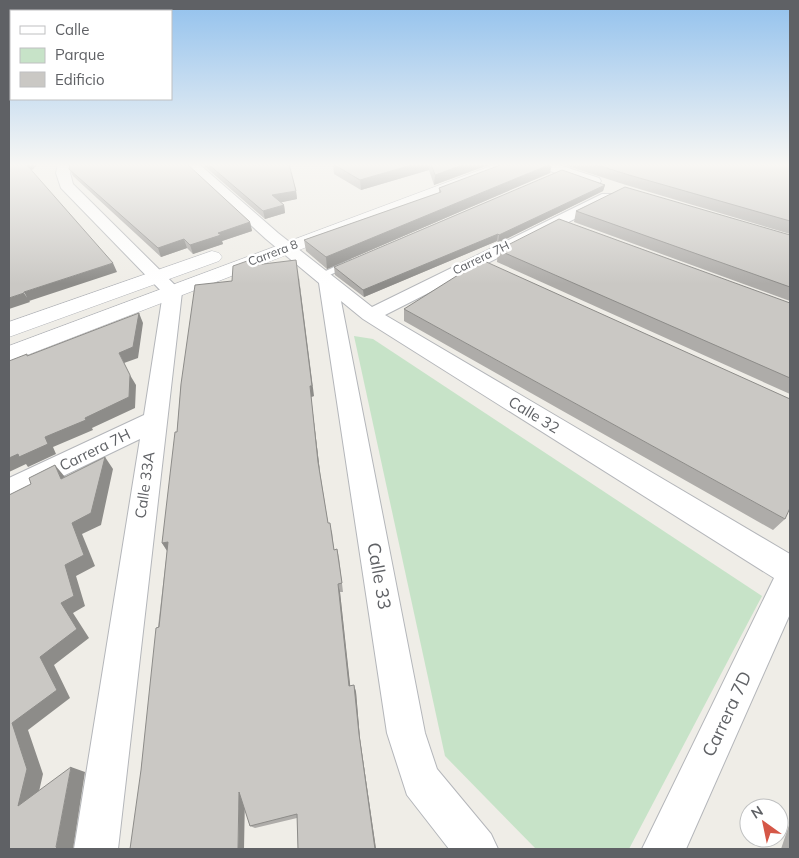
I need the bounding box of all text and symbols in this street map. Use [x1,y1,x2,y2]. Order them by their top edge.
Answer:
legend [10,10,172,100]
text: Calle [55,20,89,39]
text: Parque [55,45,105,64]
text: Edificio [55,70,105,89]
street label: Carrera 8 [246,236,300,269]
street label: Carrera 7H [450,237,512,278]
street label: Calle 32 [505,392,563,437]
street label: Carrera 7H [56,424,133,475]
street label: Calle 33A [130,450,159,520]
street label: Calle 33 [362,541,397,611]
street label: Carrera 7D [697,667,756,760]
north arrow [739,798,789,848]
text: N [748,802,766,823]

